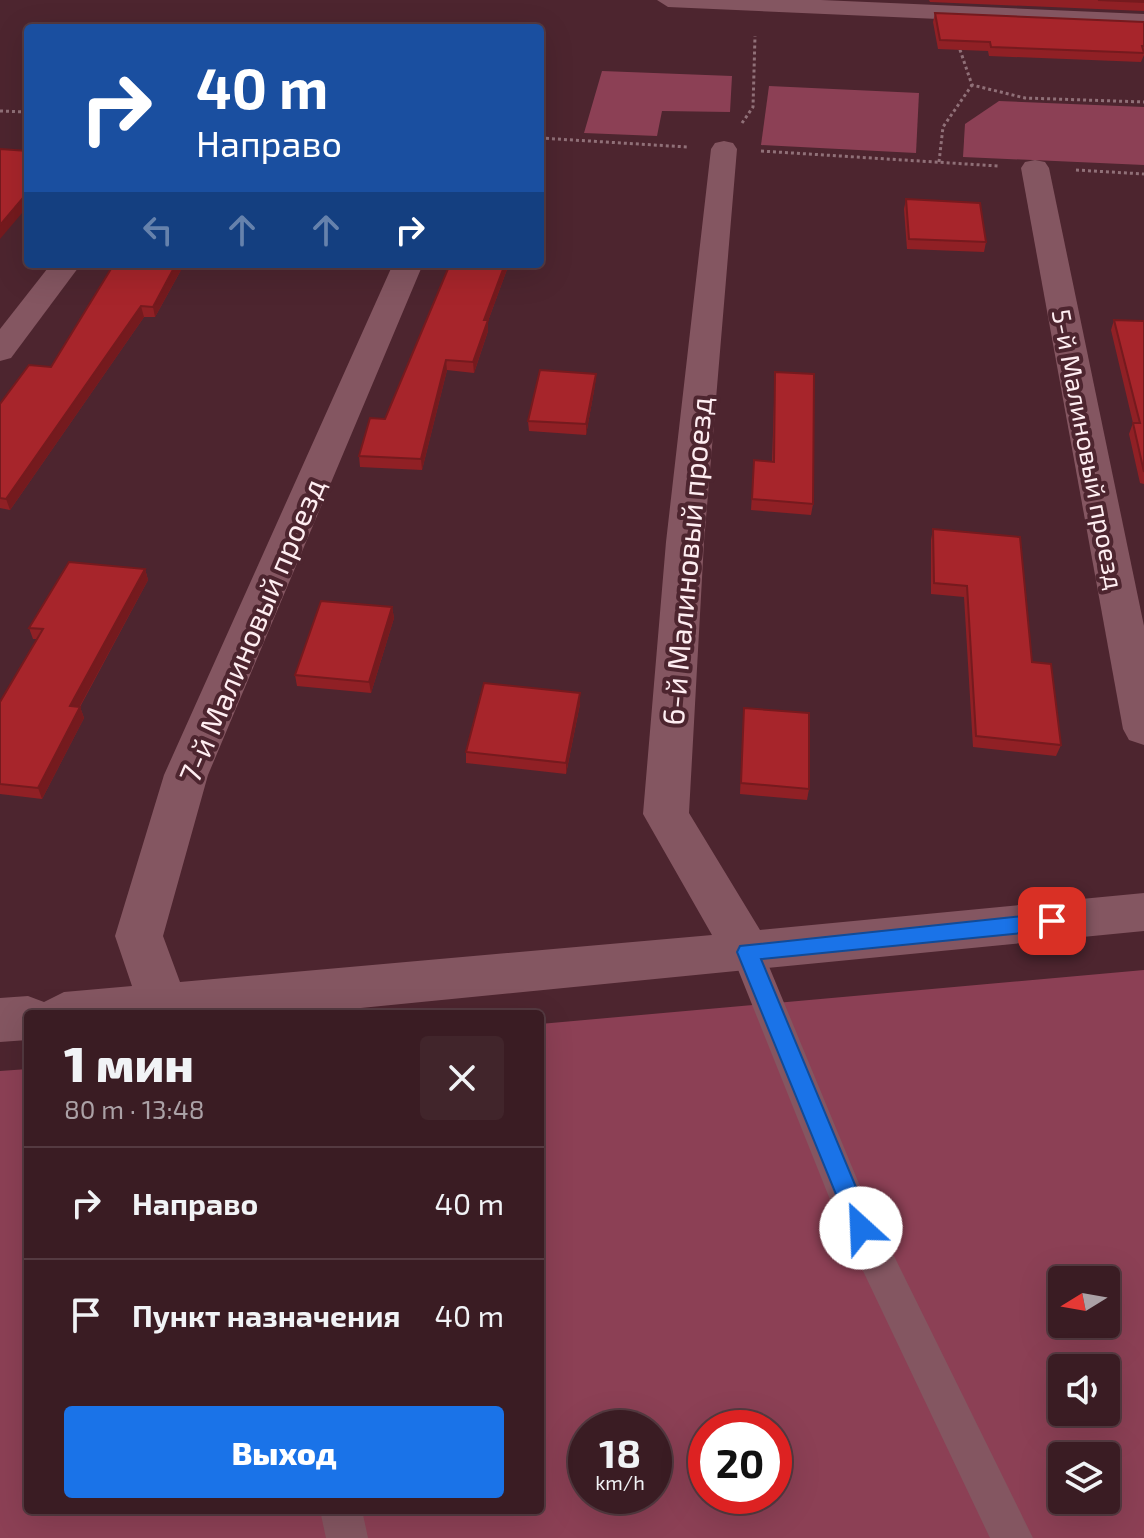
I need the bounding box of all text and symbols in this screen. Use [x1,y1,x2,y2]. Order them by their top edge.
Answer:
text: 40 m [196,53,328,120]
icon: right [64,56,168,160]
text: Направо [196,121,342,164]
icon: left [136,208,180,252]
icon: ahead [220,208,264,252]
icon: ahead [304,208,348,252]
icon: right [388,208,432,252]
street label: 5-й Малиновый проезд [1047,306,1131,592]
street label: 6-й Малиновый проезд [654,395,718,727]
street label: 7-й Малиновый проезд [170,472,332,788]
pin [1018,887,1086,955]
icon: arrive [1030,899,1074,943]
text: 1 мин [64,1034,194,1092]
button: close [420,1036,504,1120]
text: 80 m · 13:48 [64,1093,204,1124]
icon: right [64,1181,108,1225]
text: Направо [132,1185,258,1221]
text: 40 m [434,1185,504,1221]
position arrow [819,1186,903,1270]
north arrow [1048,1266,1120,1338]
map controls [1048,1266,1120,1514]
icon: arrive [64,1293,108,1337]
text: Пункт назначения [132,1297,400,1333]
text: 40 m [434,1297,504,1333]
button: sound [1048,1354,1120,1426]
button: Выход [64,1406,504,1498]
speed limit sign: 20 [688,1410,792,1514]
text: 18 [599,1428,641,1476]
button: layers [1048,1442,1120,1514]
text: km/h [595,1470,645,1494]

